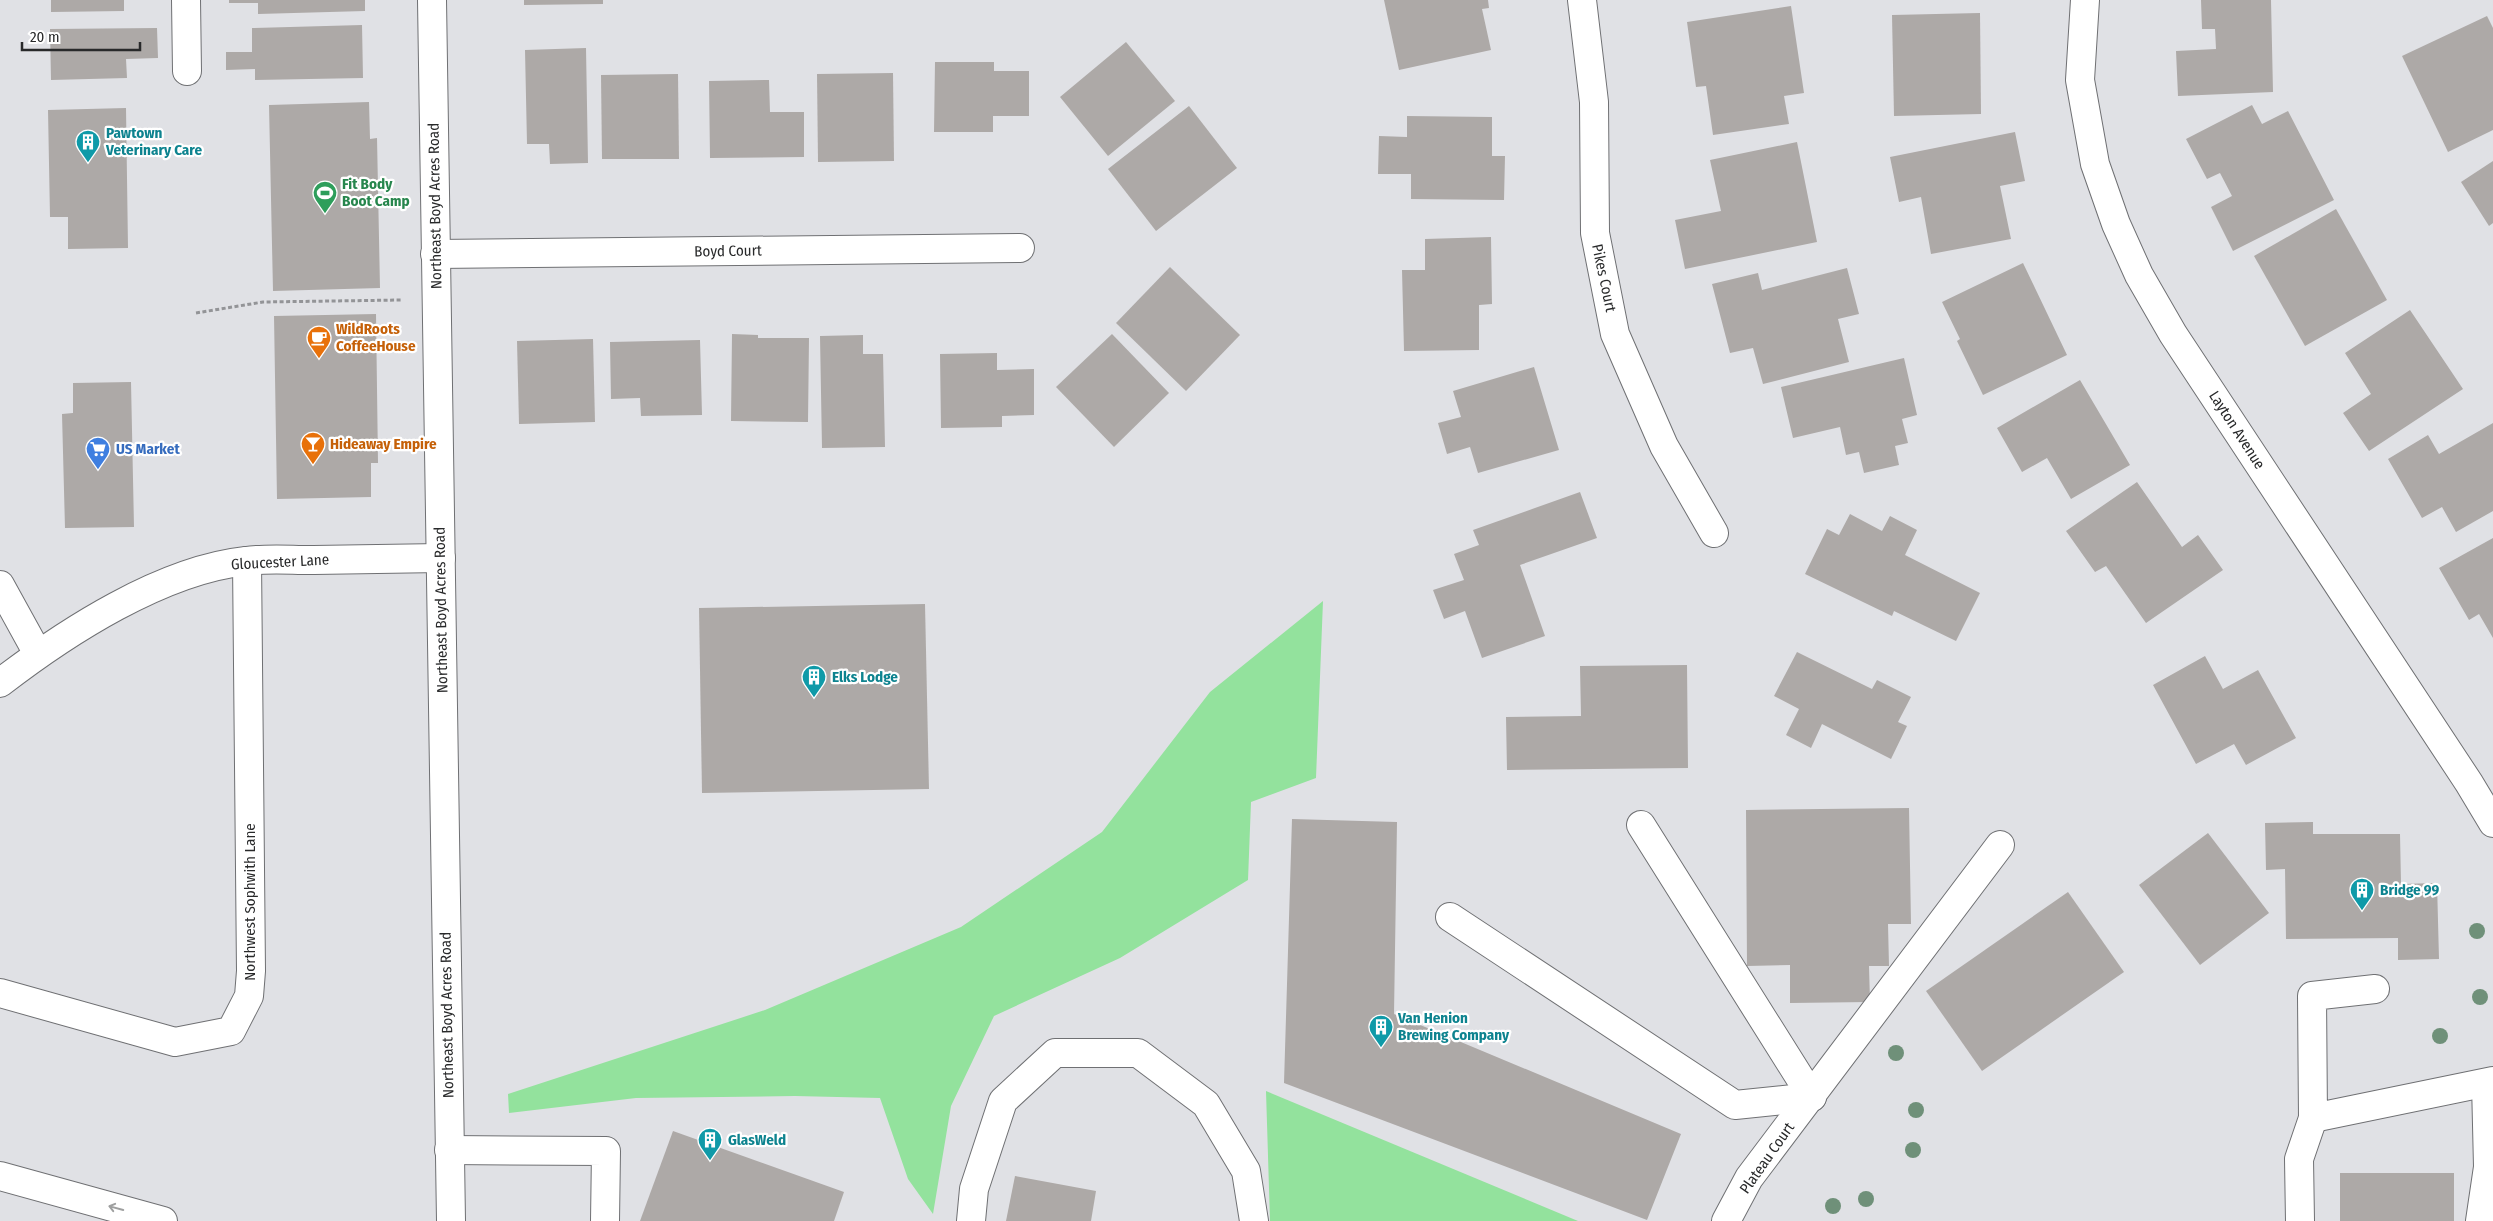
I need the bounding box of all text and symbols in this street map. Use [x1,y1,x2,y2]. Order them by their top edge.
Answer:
scale bar [22,20,140,52]
text: 20 m [30,28,60,46]
street label: Northeast Boyd Acres Road [425,123,445,289]
place label: Pawtown Veterinary Care [105,124,202,159]
building icon: Pawtown Veterinary Care [75,129,101,163]
place label: Fit Body Boot Camp [342,175,410,210]
sports icon: Fit Body Boot Camp [312,180,338,214]
street label: Boyd Court [694,241,762,261]
street label: Pikes Court [1588,242,1620,314]
place label: WildRoots CoffeeHouse [336,320,416,355]
cafe icon: WildRoots CoffeeHouse [306,325,332,359]
street label: Layton Avenue [2205,388,2269,472]
bar icon: Hideaway Empire [300,431,326,465]
place label: Hideaway Empire [330,435,437,453]
supermarket icon: US Market [85,436,111,470]
place label: US Market [116,440,180,458]
street label: Northeast Boyd Acres Road [431,527,451,693]
street label: Gloucester Lane [230,550,330,574]
building icon: Elks Lodge [801,664,827,698]
place label: Elks Lodge [832,668,898,686]
street label: Northwest Sophwith Lane [241,823,259,981]
building icon: Bridge 99 [2349,877,2375,911]
place label: Bridge 99 [2380,881,2440,899]
street label: Northeast Boyd Acres Road [437,932,457,1098]
place label: Van Henion Brewing Company [1397,1009,1510,1044]
building icon: Van Henion Brewing Company [1368,1014,1394,1048]
street label: Plateau Court [1736,1119,1798,1197]
building icon: GlasWeld [697,1127,723,1161]
place label: GlasWeld [728,1131,786,1149]
one-way arrow [108,1203,124,1213]

